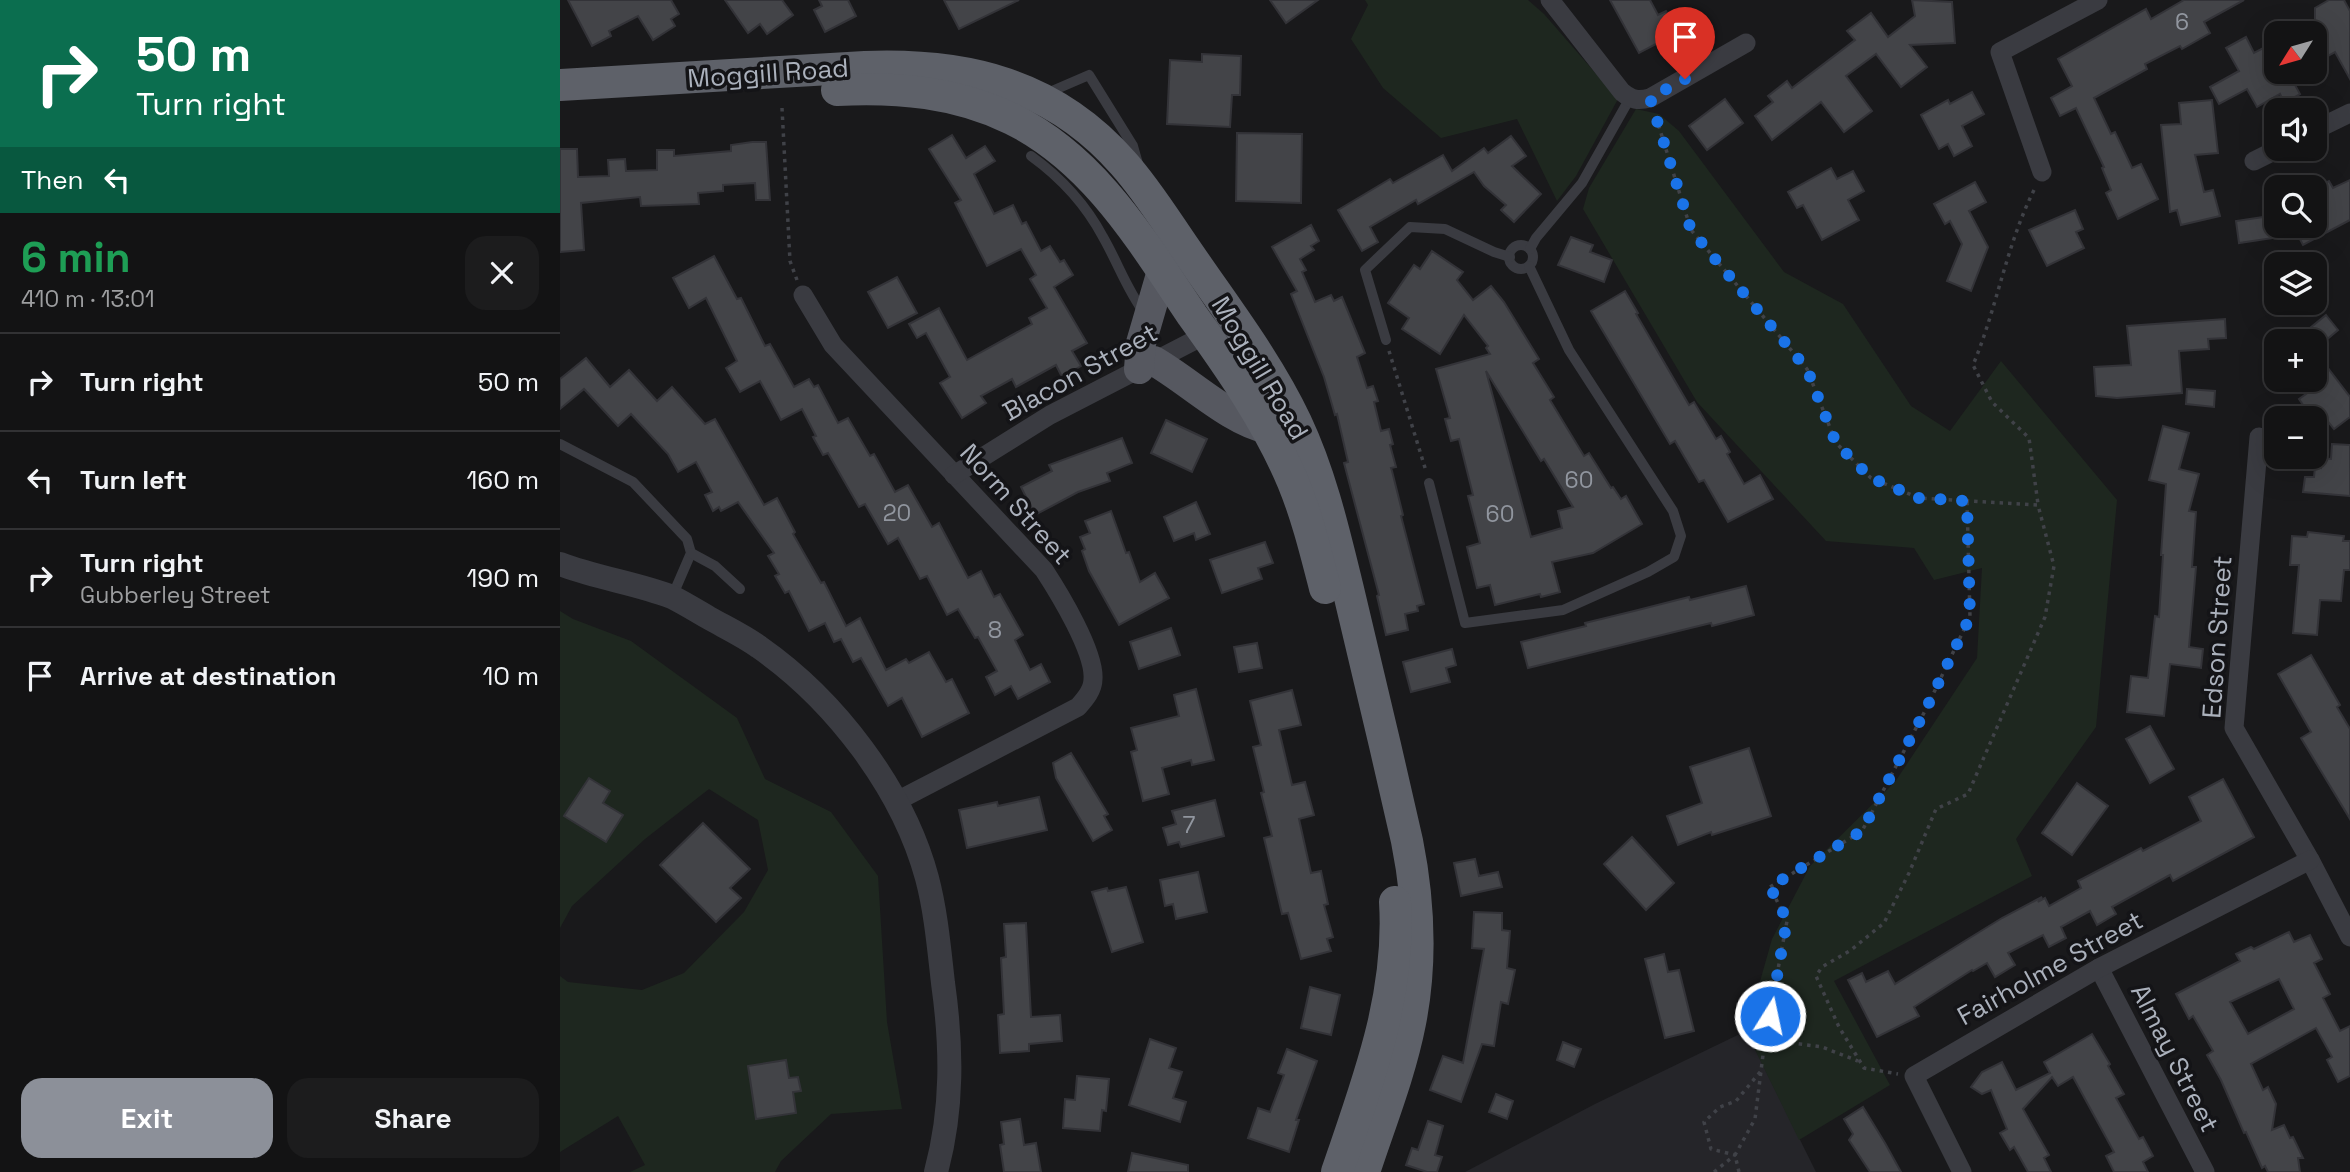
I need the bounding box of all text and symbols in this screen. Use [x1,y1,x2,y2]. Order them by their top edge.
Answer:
pin [1655,7,1715,79]
house number: 6 [2175,7,2189,37]
icon: arrive [1666,18,1704,56]
north arrow [2264,21,2328,84]
map controls [2264,21,2327,469]
text: 50 m [136,23,251,85]
icon: right [21,28,112,119]
street label: Moggill Road [686,50,850,96]
text: Turn right [136,84,286,124]
button: sound [2264,98,2327,161]
icon: left [98,161,136,199]
text: Then [21,163,84,197]
button: search [2264,175,2327,238]
text: 6 min [21,231,131,284]
button: close [465,236,539,310]
button: layers [2264,252,2327,315]
text: 410 m · 13:01 [21,284,155,314]
street label: Moggill Road [1204,290,1316,446]
street label: Blacon Street [997,315,1163,429]
button: + [2264,329,2327,392]
icon: right [21,363,59,401]
text: Turn right [80,365,204,399]
text: 50 m [478,365,539,399]
button: − [2264,406,2327,469]
street label: Norm Street [953,436,1079,572]
icon: left [21,461,59,499]
text: Turn left [80,463,187,497]
text: 160 m [467,463,539,497]
house number: 60 [1565,465,1593,495]
house number: 20 [883,498,911,528]
house number: 60 [1486,499,1514,529]
text: Turn right [80,546,204,580]
street label: Edson Street [2194,554,2240,720]
icon: right [21,559,59,597]
text: 190 m [467,561,539,595]
text: Gubberley Street [80,580,271,610]
house number: 8 [988,615,1002,645]
icon: arrive [21,657,59,695]
text: Arrive at destination [80,659,337,693]
text: 10 m [482,659,539,693]
house number: 7 [1183,810,1196,840]
street label: Fairholme Street [1951,903,2149,1033]
street label: Almay Street [2123,978,2227,1138]
position arrow [1733,979,1807,1053]
button: Exit [21,1078,273,1158]
button: Share [287,1078,539,1158]

